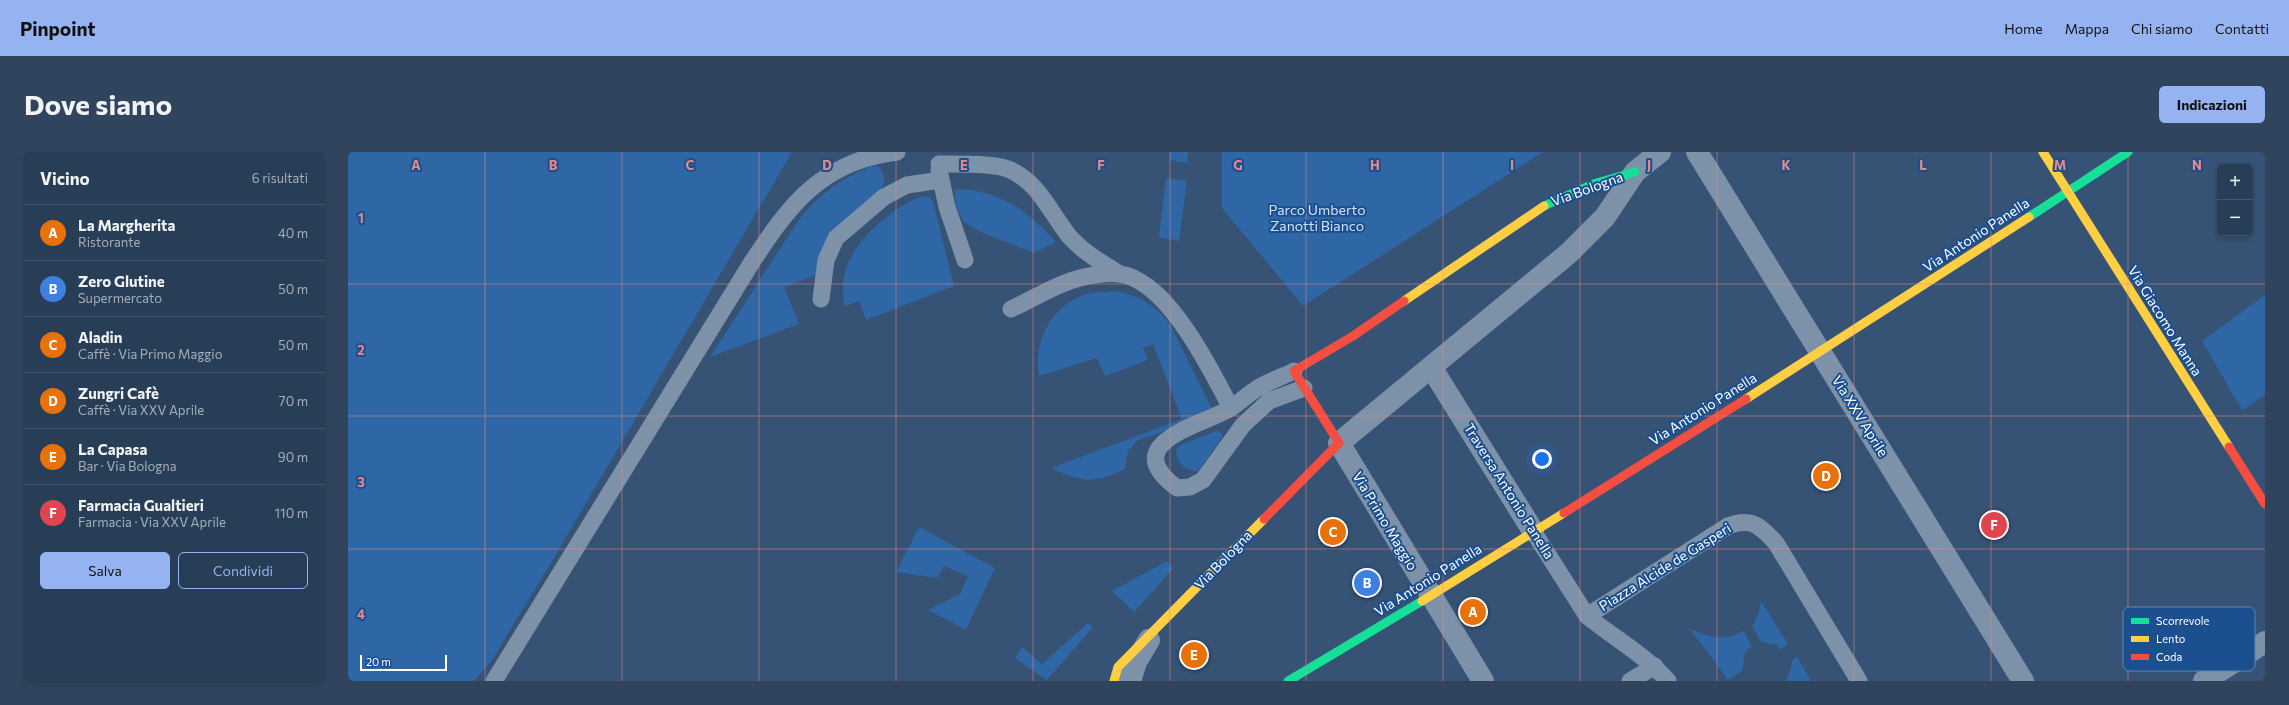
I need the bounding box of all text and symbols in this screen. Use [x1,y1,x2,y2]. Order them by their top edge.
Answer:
text: Pinpoint [20,17,96,40]
text: Home [2004,20,2043,37]
text: Mappa [2065,20,2109,37]
text: Chi siamo [2131,20,2193,37]
text: Contatti [2215,20,2269,37]
button: Indicazioni [2159,86,2265,123]
text: Dove siamo [24,87,172,121]
text: A [411,157,421,173]
text: B [549,157,558,173]
text: C [686,157,695,173]
text: D [822,157,832,173]
text: E [960,157,968,173]
text: F [1097,157,1105,173]
text: G [1233,157,1243,173]
text: H [1370,157,1380,173]
text: I [1510,157,1514,173]
text: J [1647,157,1651,173]
text: K [1781,157,1791,173]
text: L [1919,157,1927,173]
text: M [2054,157,2066,173]
text: N [2192,157,2202,173]
map controls [2217,164,2253,236]
button: + [2217,164,2253,200]
text: Vicino [40,168,90,189]
street label: Via Bologna [1548,168,1625,209]
text: 6 risultati [252,170,308,186]
street label: Via Antonio Panella [1919,194,2032,275]
button: − [2217,200,2253,236]
park label: Parco Umberto Zanotti Bianco [1268,201,1366,234]
text: 1 [358,210,364,226]
text: La Margherita [78,216,175,234]
text: A [48,225,58,241]
text: 40 m [278,225,308,241]
text: Ristorante [78,234,140,250]
street label: Via Giacomo Manna [2125,262,2206,379]
text: Zero Glutine [78,272,165,290]
text: B [49,281,57,297]
text: 50 m [278,281,308,297]
text: Supermercato [78,290,162,306]
text: Aladin [78,328,122,346]
text: C [49,337,57,353]
text: 50 m [278,337,308,353]
text: 2 [357,342,365,358]
text: Caffè · Via Primo Maggio [78,346,222,362]
street label: Via Antonio Panella [1646,369,1760,449]
street label: Via XXV Aprile [1829,372,1892,459]
text: Zungri Cafè [78,384,159,402]
text: D [48,393,58,409]
text: 70 m [279,393,308,409]
text: Caffè · Via XXV Aprile [78,402,204,418]
street label: Traversa Antonio Panella [1461,420,1558,562]
text: La Capasa [78,440,147,458]
text: E [49,449,57,465]
text: 90 m [278,449,308,465]
your location [1532,449,1552,469]
text: Bar · Via Bologna [78,458,177,474]
pin: D [1813,461,1839,491]
street label: Via Primo Maggio [1349,468,1422,573]
text: 3 [357,474,365,490]
text: Farmacia Gualtieri [78,496,204,514]
text: F [49,505,57,521]
text: 110 m [275,505,308,521]
pin: F [1981,510,2007,540]
text: Farmacia · Via XXV Aprile [78,514,226,530]
pin: C [1320,517,1346,547]
street label: Piazza Alcide de Gasperi [1596,519,1734,614]
street label: Via Bologna [1190,527,1255,593]
street label: Via Antonio Panella [1371,540,1485,620]
button: Salva [40,552,170,589]
button: Condividi [178,552,308,589]
pin: B [1354,568,1380,598]
pin: A [1460,597,1486,627]
text: 4 [357,606,365,622]
legend [2123,607,2255,671]
text: Scorrevole [2156,614,2210,627]
text: Lento [2156,632,2186,645]
pin: E [1181,640,1207,670]
text: Coda [2156,650,2182,663]
scale bar [360,653,447,672]
text: 20 m [366,655,391,668]

